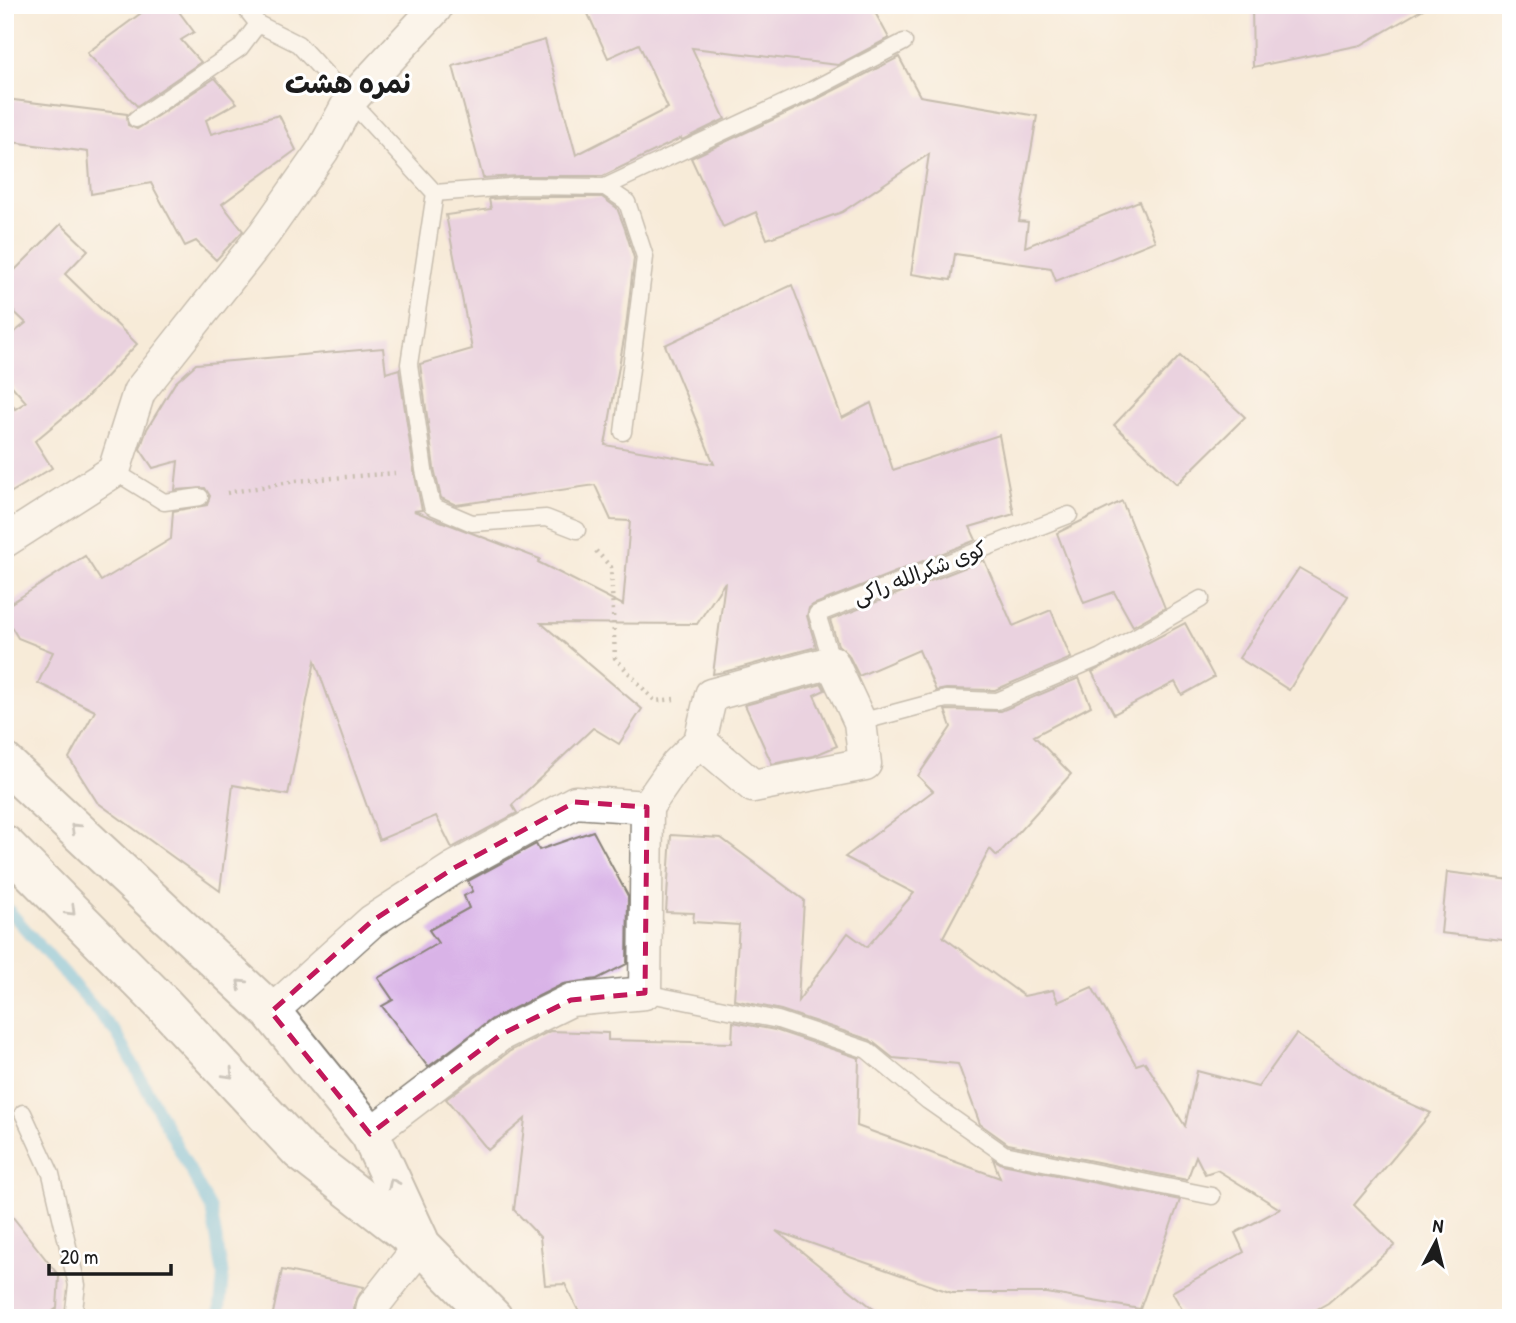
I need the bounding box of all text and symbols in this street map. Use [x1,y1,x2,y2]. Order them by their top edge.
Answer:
district label: نمره هشت [285,64,413,102]
street label: کوی شکرالله راکی [849,534,991,611]
one-way arrow [70,824,83,837]
one-way arrow [62,902,75,915]
one-way arrow [236,980,249,992]
one-way arrow [220,1066,233,1079]
one-way arrow [387,1178,401,1190]
north arrow [1400,1208,1470,1278]
text: N [1431,1212,1445,1239]
scale bar [49,1232,172,1276]
text: 20 m [60,1242,98,1271]

